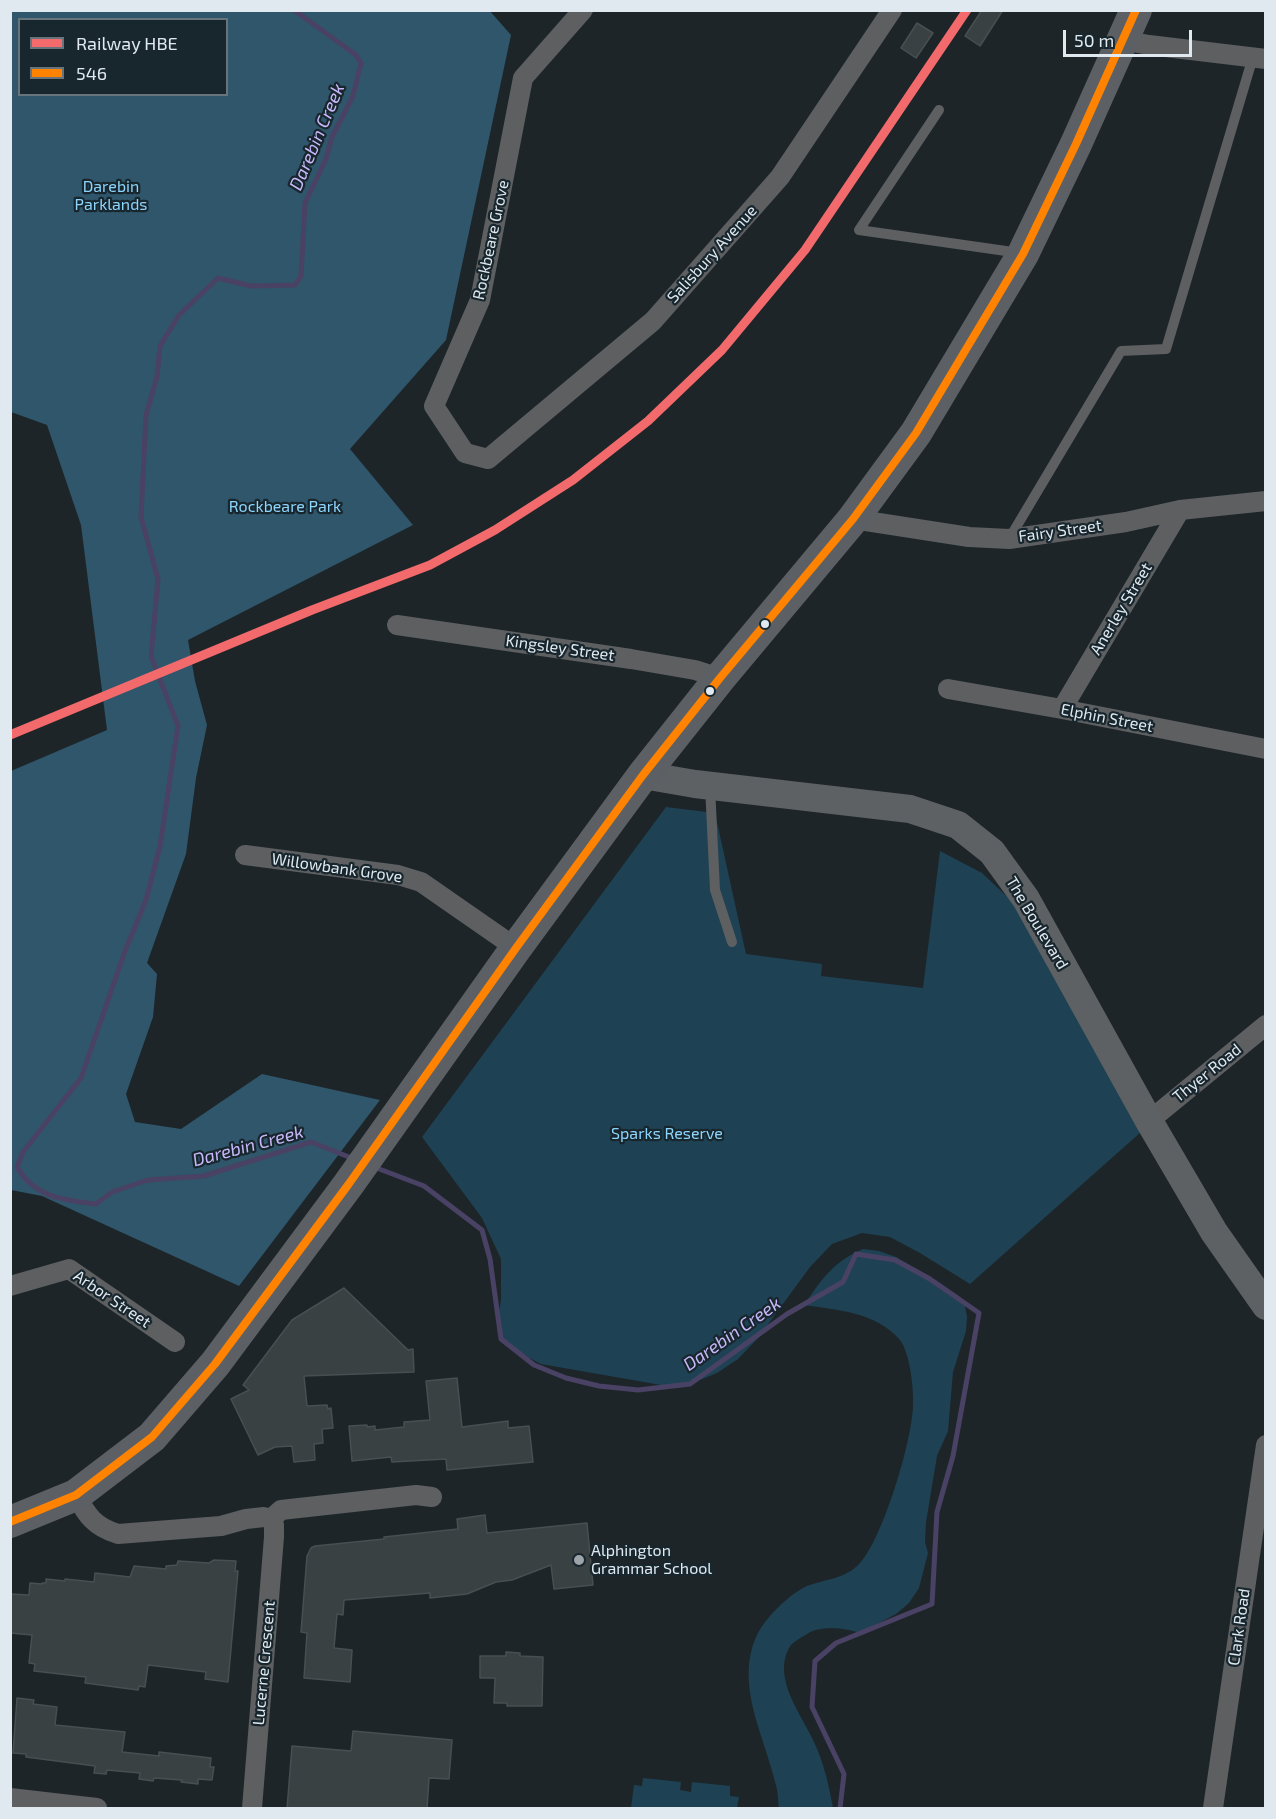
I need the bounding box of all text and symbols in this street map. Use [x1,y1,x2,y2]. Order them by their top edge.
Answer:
legend [18,18,228,96]
scale bar [1066,18,1195,56]
text: 50 m [1074,29,1114,51]
text: Railway HBE [76,32,178,54]
text: 546 [76,62,107,84]
water label: Darebin Creek [285,80,349,194]
park label: Darebin Parklands [75,177,147,215]
street label: Rockbeare Grove [469,178,513,302]
street label: Salisbury Avenue [663,201,761,307]
park label: Rockbeare Park [229,497,341,517]
street label: Fairy Street [1017,516,1103,546]
street label: Anerley Street [1086,559,1156,659]
unlabelled marker [759,618,771,630]
street label: Kingsley Street [504,631,616,665]
unlabelled marker [704,685,716,697]
street label: Elphin Street [1059,700,1155,736]
street label: Willowbank Grove [270,849,404,887]
street label: The Boulevard [1002,873,1072,973]
street label: Thyer Road [1169,1040,1245,1106]
water label: Darebin Creek [190,1121,306,1171]
park label: Sparks Reserve [611,1124,723,1144]
street label: Arbor Street [70,1266,154,1332]
water label: Darebin Creek [679,1292,785,1376]
place label: Alphington Grammar School [591,1541,712,1579]
marker: Alphington Grammar School [572,1553,586,1567]
street label: Clark Road [1224,1587,1254,1667]
street label: Lucerne Crescent [249,1600,279,1726]

